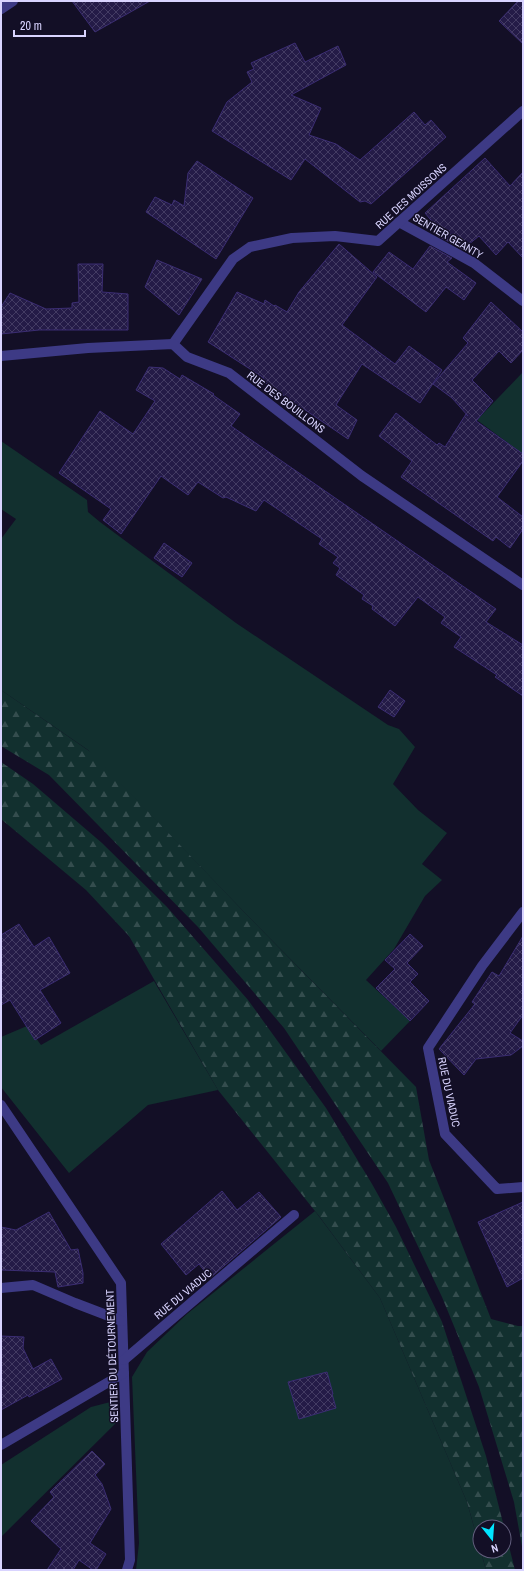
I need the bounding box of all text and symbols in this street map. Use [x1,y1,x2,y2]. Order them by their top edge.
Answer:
scale bar [14,12,85,38]
text: 20 m [20,18,42,34]
street label: RUE DES MOISSONS [372,160,450,232]
street label: SENTIER GEANTY [410,210,486,262]
street label: RUE DES BOUILLONS [244,368,328,436]
street label: RUE DU VIADUC [435,1056,463,1129]
street label: RUE DU VIADUC [151,1265,215,1322]
street label: SENTIER DU DÉTOURNEMENT [103,1289,121,1423]
north arrow [472,1519,512,1559]
text: N [490,1541,500,1556]

